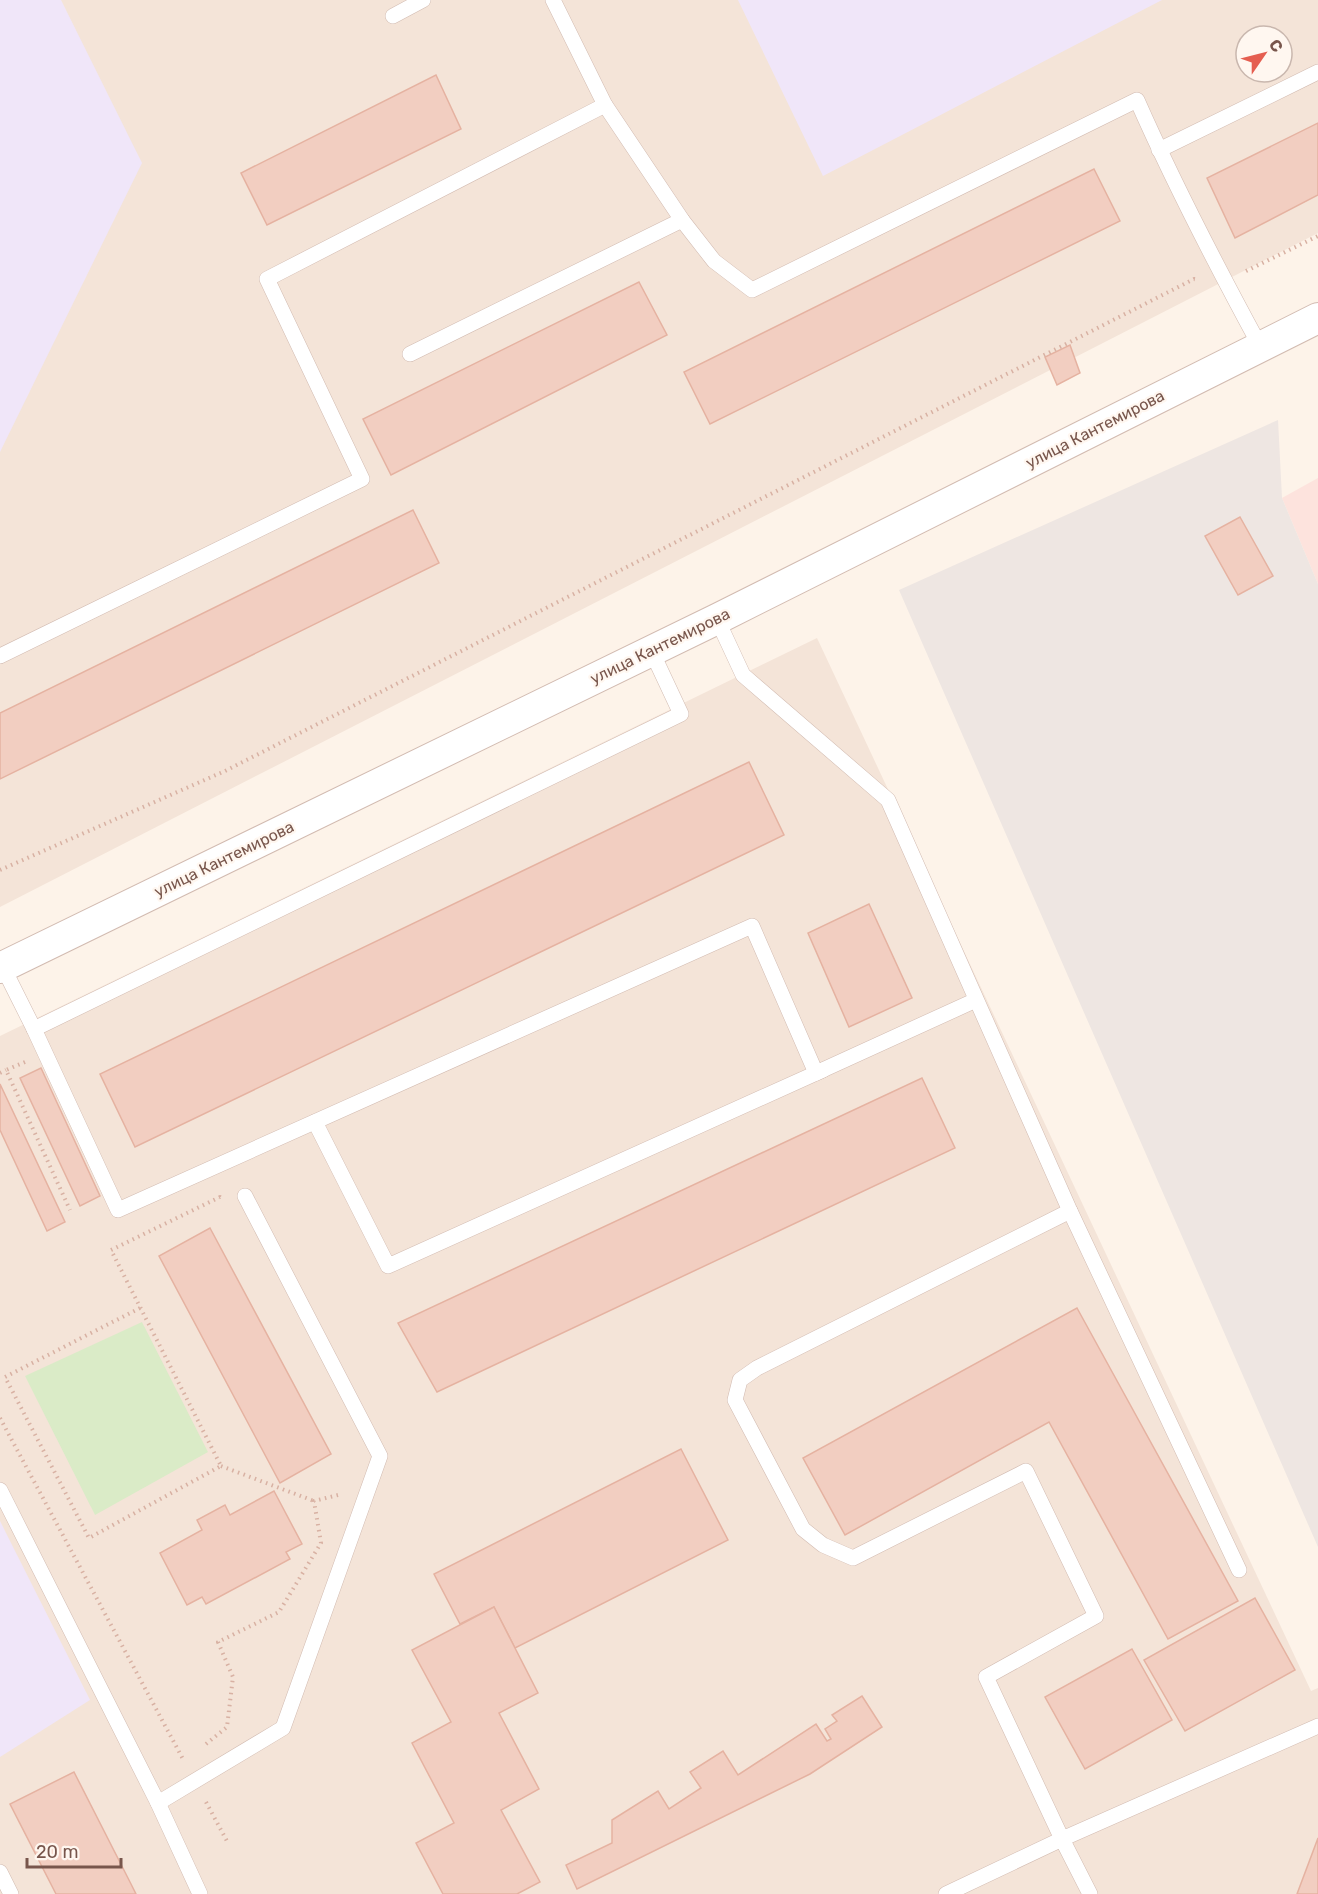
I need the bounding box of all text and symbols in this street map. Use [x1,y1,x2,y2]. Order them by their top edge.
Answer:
north arrow [1234,24,1294,84]
text: С [1265,36,1287,56]
street label: улица Кантемирова [1022,386,1168,472]
street label: улица Кантемирова [587,604,733,688]
street label: улица Кантемирова [151,817,297,901]
scale bar [27,1831,122,1869]
text: 20 m [36,1841,78,1863]

